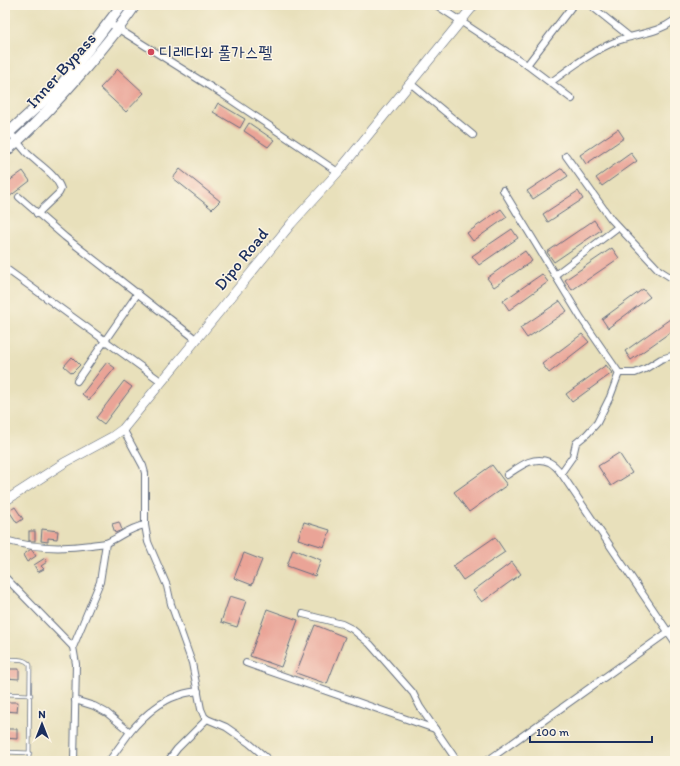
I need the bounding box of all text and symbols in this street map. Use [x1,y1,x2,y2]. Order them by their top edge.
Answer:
street label: Inner Bypass [22,28,100,112]
place label: 디레다와 풀가스펠 [159,42,273,62]
marker: 디레다와 풀가스펠 [146,47,156,57]
street label: Dipo Road [210,224,272,294]
north arrow [22,704,62,744]
text: N [38,708,46,721]
scale bar [530,718,652,744]
text: 100 m [536,725,569,739]

